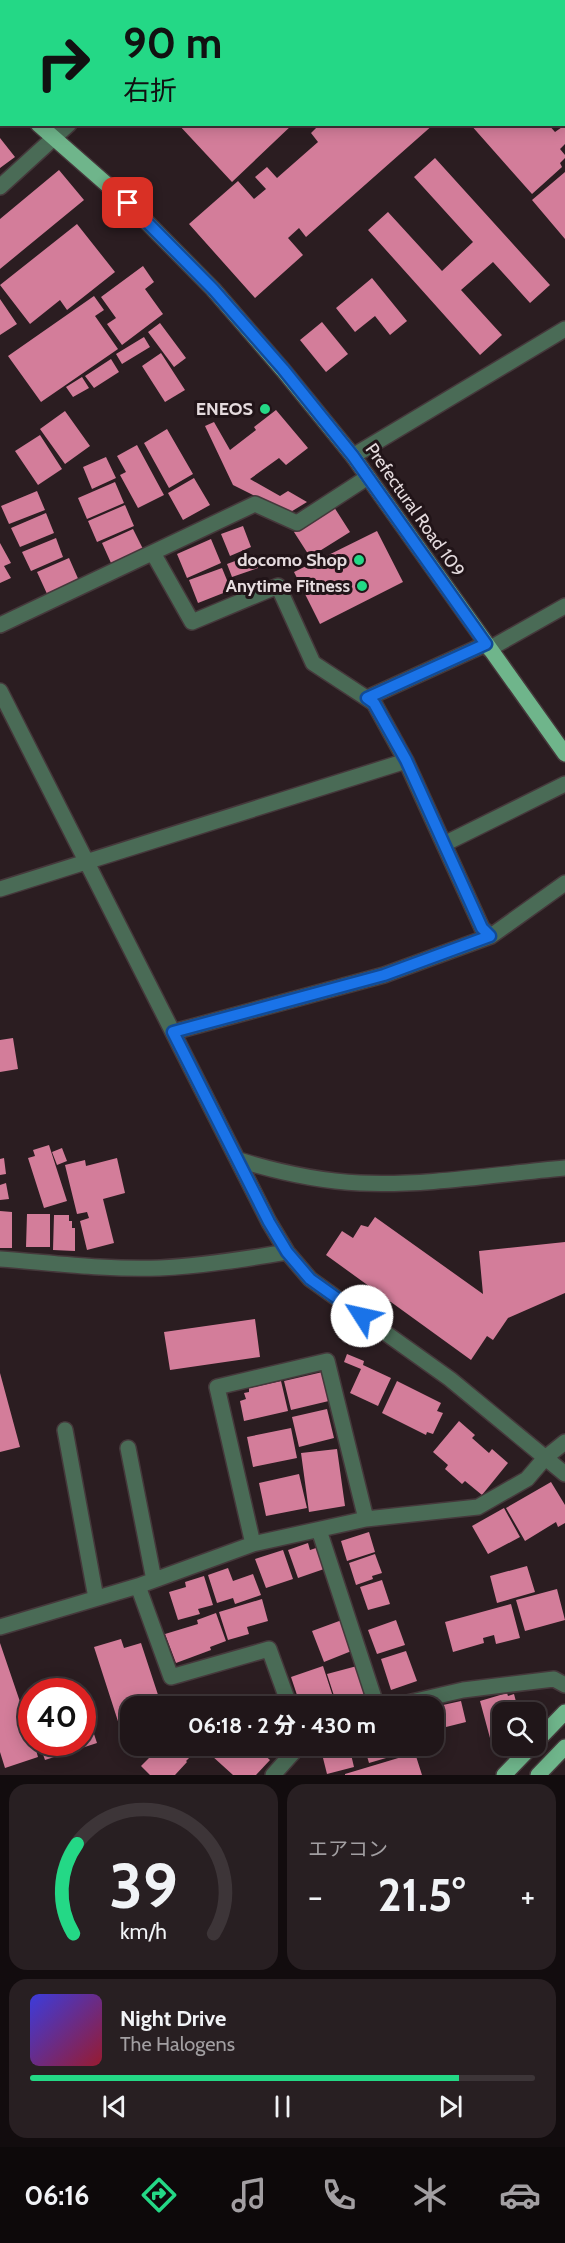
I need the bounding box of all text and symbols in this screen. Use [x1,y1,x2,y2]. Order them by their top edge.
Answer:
text: 90 m [123,17,222,69]
icon: right [24,24,102,102]
text: 右折 [123,74,177,107]
pin [102,177,153,228]
icon: arrive [111,186,144,219]
place label: ENEOS [196,398,253,420]
marker: ENEOS [258,402,272,416]
street label: Prefectural Road 109 [361,439,469,581]
place label: docomo Shop [237,549,347,571]
marker: docomo Shop [352,553,366,567]
place label: Anytime Fitness [226,575,350,597]
marker: Anytime Fitness [355,579,369,593]
position arrow [330,1284,394,1348]
speed limit sign: 40 [18,1678,96,1756]
map controls [492,1702,546,1756]
button: search [492,1702,546,1756]
text: 06:18 · 2 分 · 430 m [188,1712,376,1739]
text: エアコン [308,1837,388,1861]
text: 39 [109,1848,178,1924]
text: 21.5° [378,1868,465,1922]
text: − [308,1876,323,1916]
text: + [520,1876,535,1916]
text: km/h [120,1918,167,1944]
text: Night Drive [120,2005,226,2032]
text: The Halogens [120,2032,235,2056]
icon: previous [98,2090,131,2123]
icon: pause [266,2090,299,2123]
icon: next [434,2090,467,2123]
icon: directions [138,2174,180,2216]
icon: music [228,2174,270,2216]
icon: phone [318,2174,360,2216]
icon: climate [409,2174,451,2216]
icon: car [499,2174,541,2216]
text: 06:16 [24,2179,90,2212]

